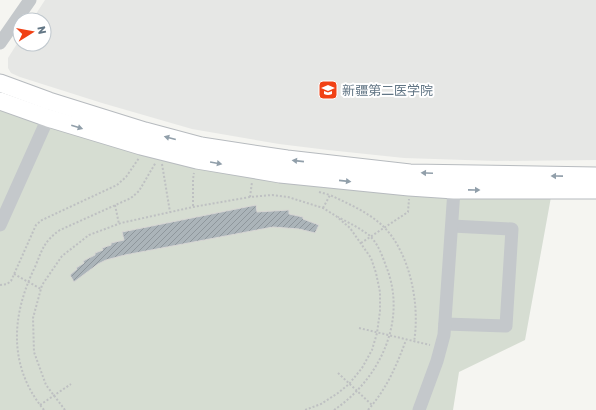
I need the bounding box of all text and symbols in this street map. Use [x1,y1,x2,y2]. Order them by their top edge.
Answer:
north arrow [12,12,52,52]
text: N [34,25,48,35]
school or university icon: 新疆第二医学院 [317,79,339,101]
place label: 新疆第二医学院 [342,83,433,98]
one-way arrow [71,124,83,130]
one-way arrow [164,135,176,141]
one-way arrow [292,157,304,164]
one-way arrow [210,160,222,166]
one-way arrow [421,170,433,177]
one-way arrow [550,173,563,179]
one-way arrow [338,178,351,184]
one-way arrow [468,187,481,193]

